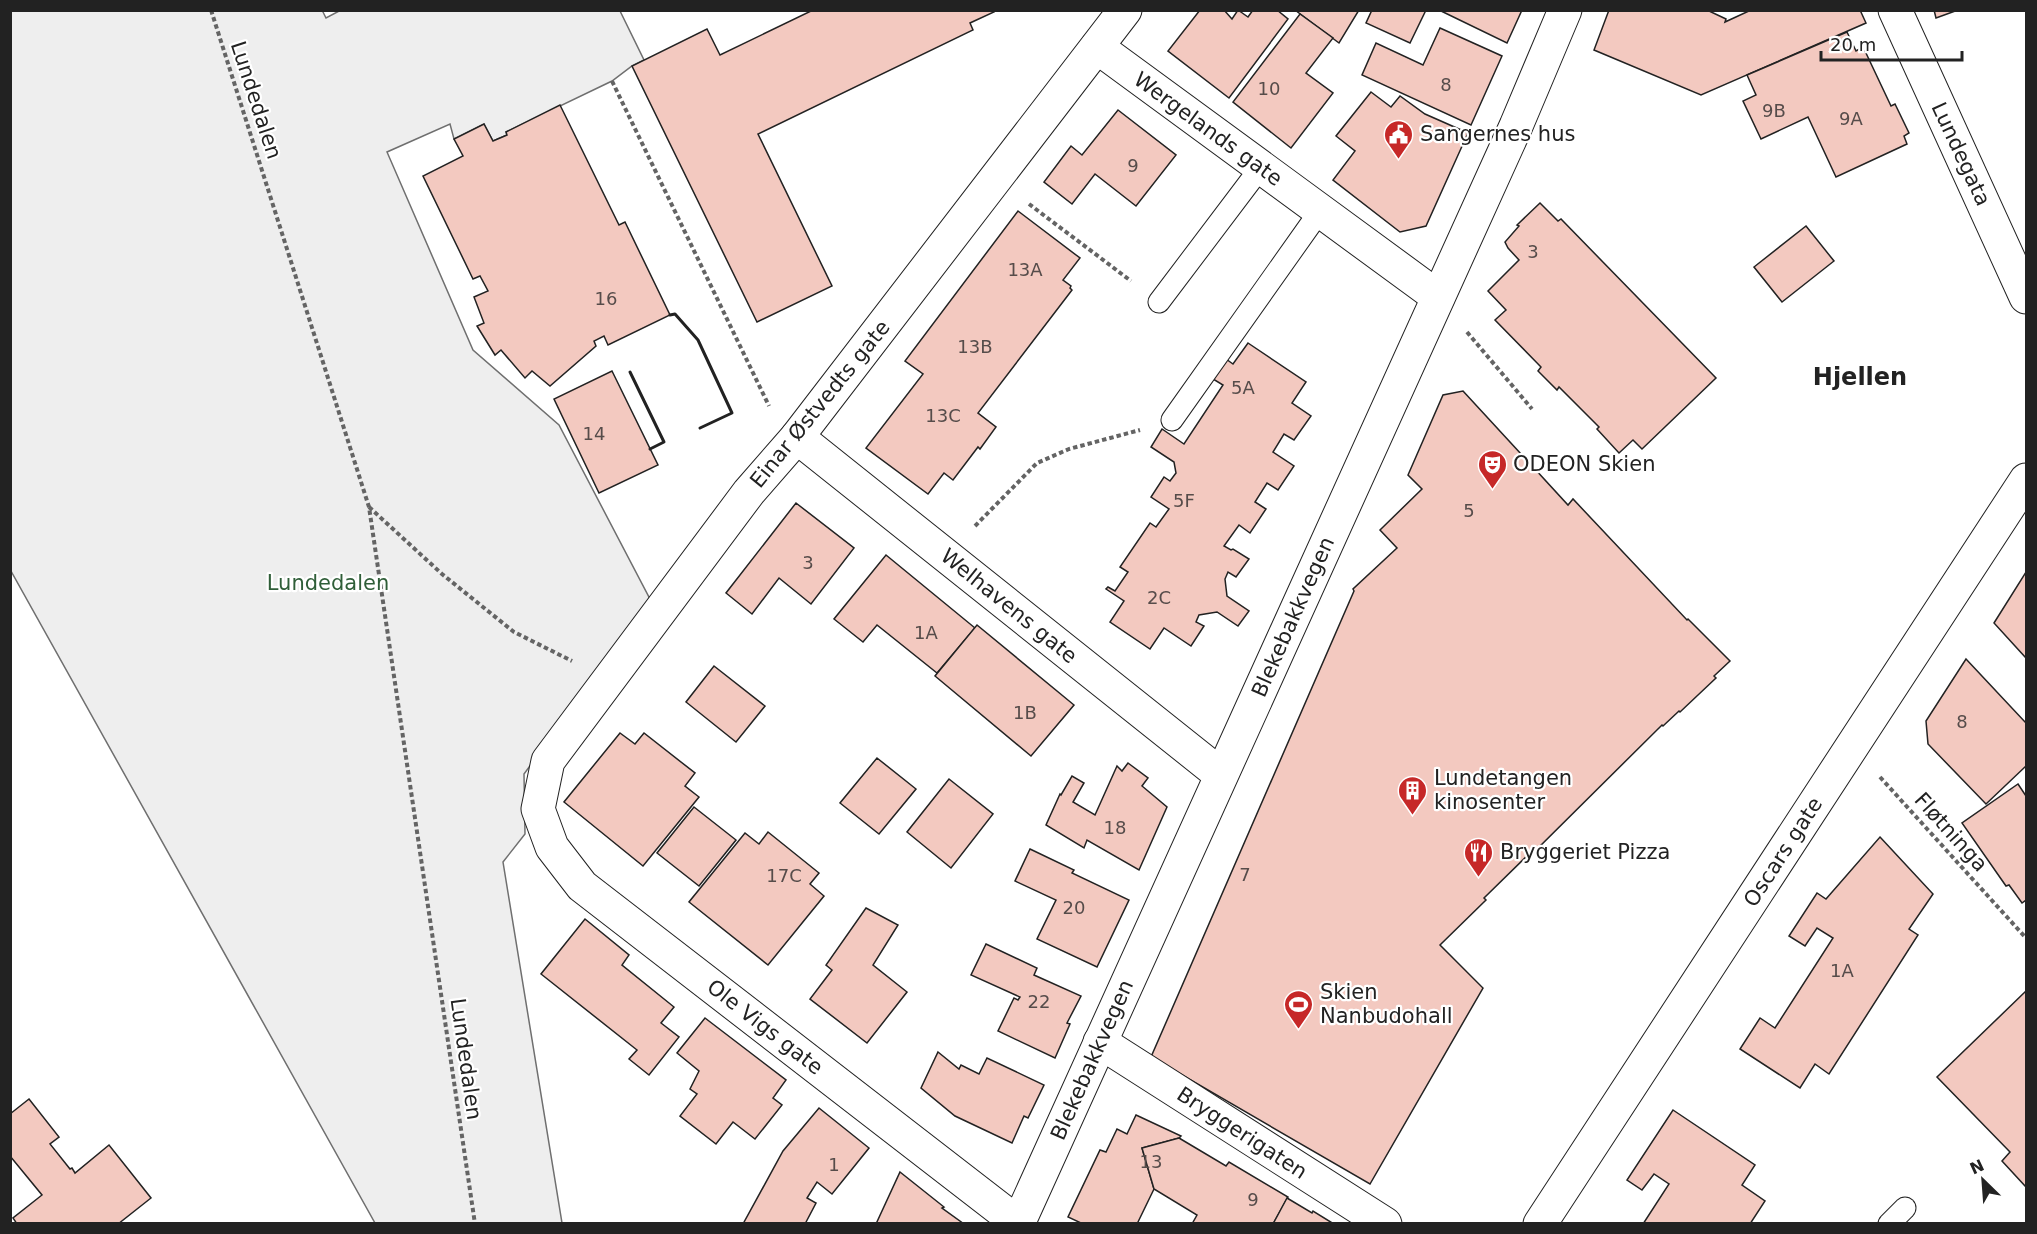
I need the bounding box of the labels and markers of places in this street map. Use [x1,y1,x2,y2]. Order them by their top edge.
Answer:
public building icon: Sangernes hus [1383,118,1415,160]
place label: Sangernes hus [1420,122,1575,146]
theatre icon: ODEON Skien [1476,448,1508,490]
place label: ODEON Skien [1513,452,1655,476]
place label: Lundetangen kinosenter [1434,766,1572,814]
building icon: Lundetangen kinosenter [1397,774,1429,816]
restaurant icon: Bryggeriet Pizza [1463,836,1495,878]
place label: Bryggeriet Pizza [1500,840,1670,864]
place label: Skien Nanbudohall [1320,980,1453,1028]
sports icon: Skien Nanbudohall [1283,988,1315,1030]

